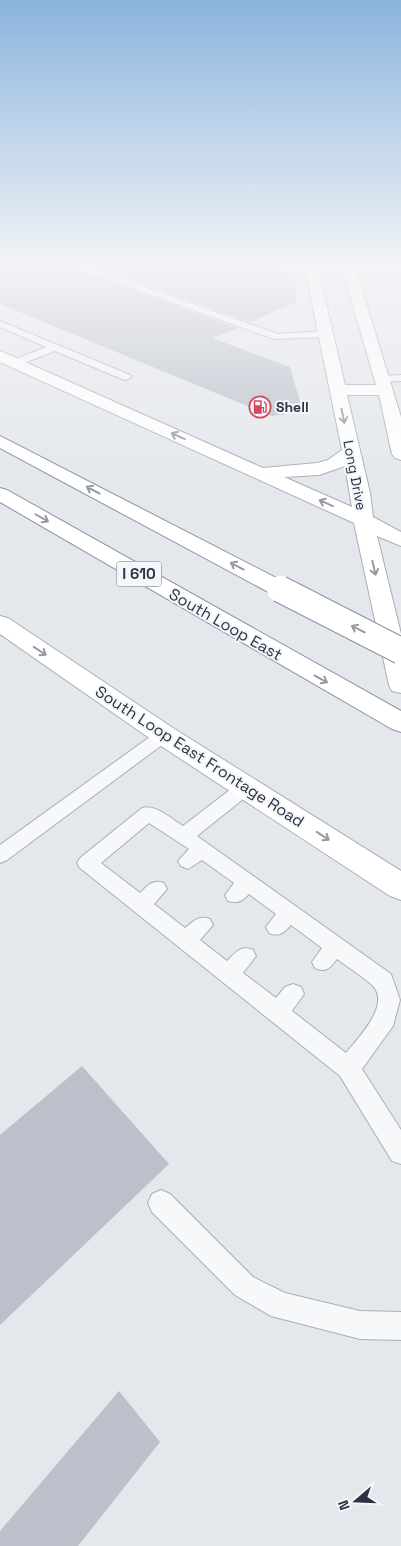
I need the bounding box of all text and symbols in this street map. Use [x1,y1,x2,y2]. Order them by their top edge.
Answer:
fuel station icon: Shell [248,395,272,419]
place label: Shell [276,398,309,416]
one-way arrow [339,407,348,423]
one-way arrow [171,431,186,441]
street label: Long Drive [339,438,371,512]
one-way arrow [86,485,101,494]
one-way arrow [319,498,334,508]
one-way arrow [35,514,49,524]
one-way arrow [370,559,379,575]
one-way arrow [230,561,245,570]
road number: I 610 [116,562,162,586]
street label: South Loop East [165,583,286,665]
one-way arrow [350,624,365,634]
one-way arrow [33,646,47,656]
one-way arrow [314,674,328,684]
street label: South Loop East Frontage Road [91,681,308,832]
one-way arrow [315,831,329,841]
north arrow [331,1476,381,1526]
text: N [334,1498,354,1513]

